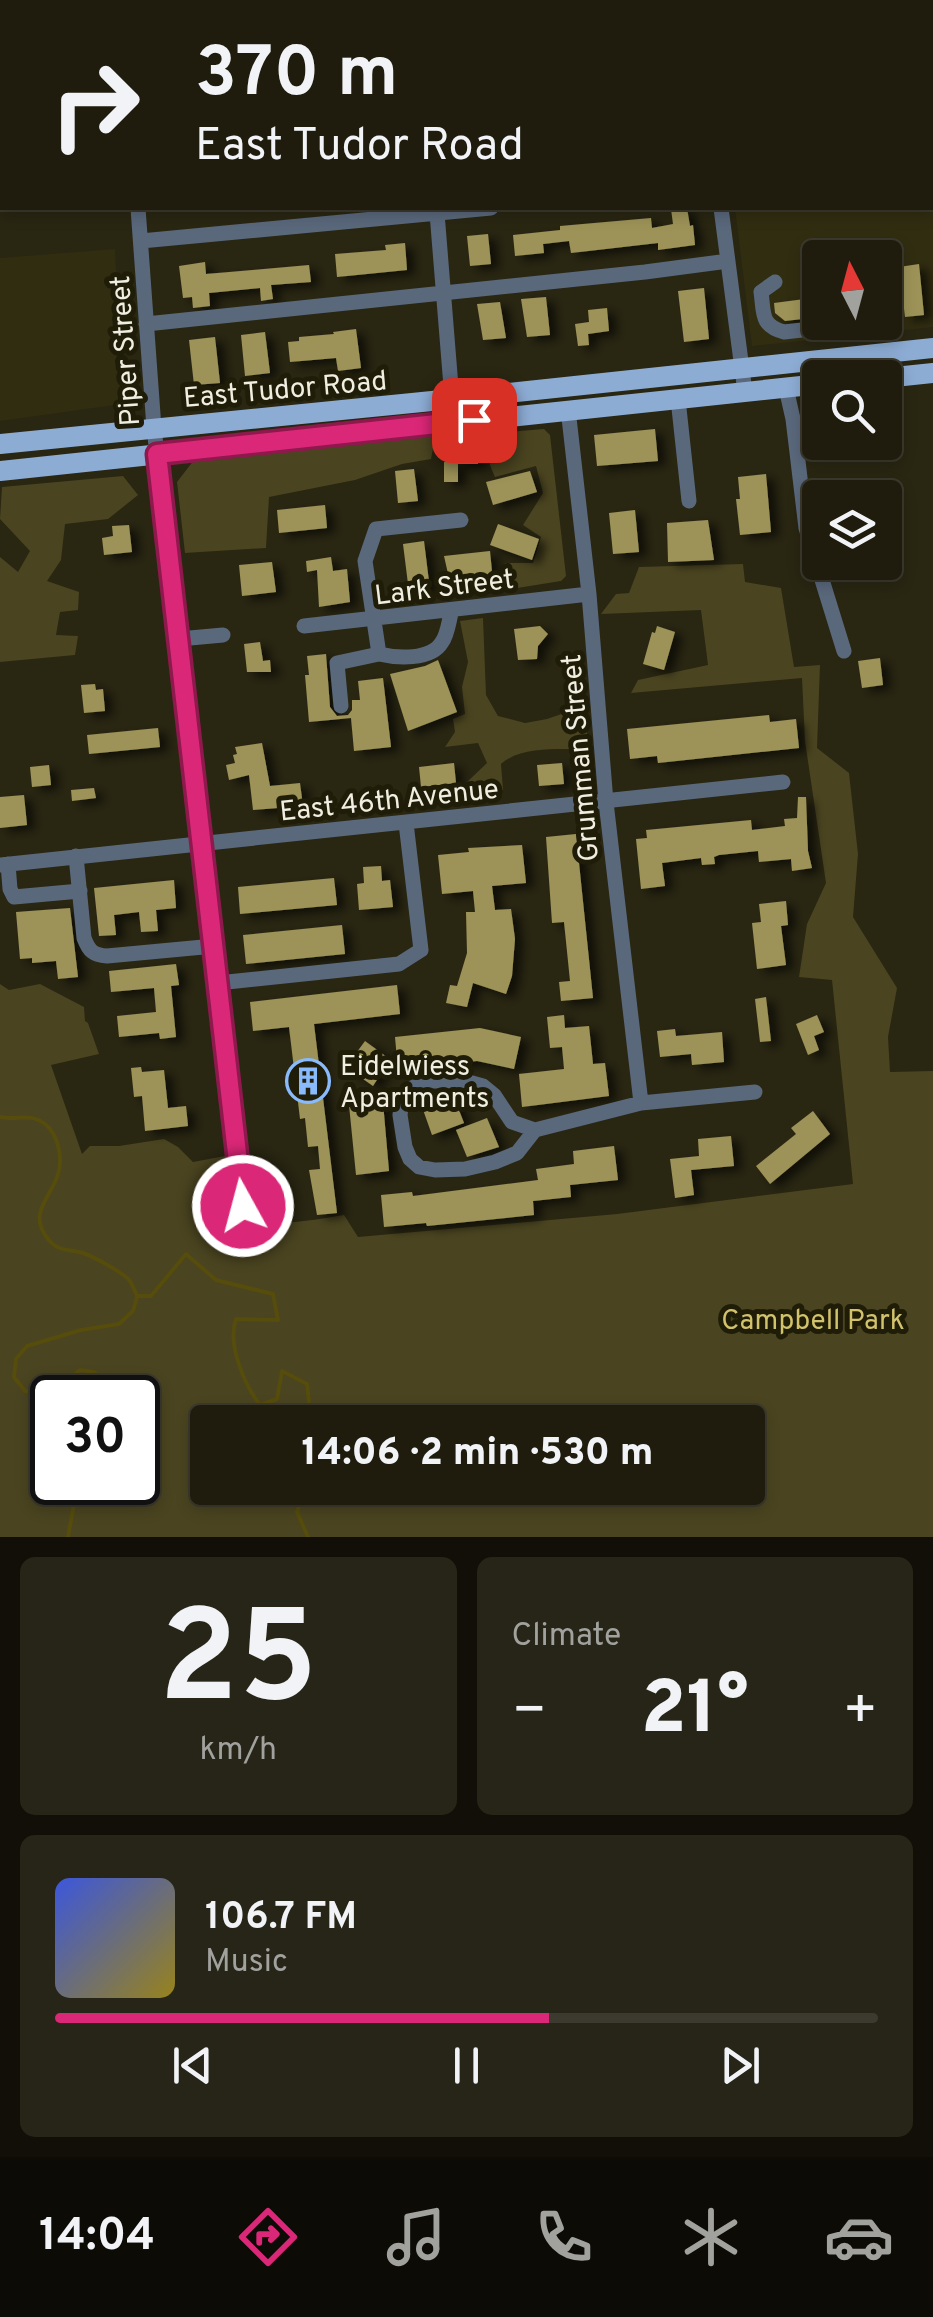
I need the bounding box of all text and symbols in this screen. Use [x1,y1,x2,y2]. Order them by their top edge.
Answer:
text: 370 m [195,32,398,121]
icon: right [30,40,160,170]
text: East Tudor Road [195,119,524,176]
north arrow [802,240,902,340]
map controls [802,240,902,580]
street label: Piper Street [104,274,150,427]
button: search [802,360,902,460]
street label: East Tudor Road [182,364,389,418]
pin [432,378,517,463]
icon: arrive [447,393,502,448]
button: layers [802,480,902,580]
street label: Lark Street [373,563,516,615]
street label: Grumman Street [555,652,609,863]
street label: East 46th Avenue [278,773,501,831]
place label: Eidelwiess Apartments [340,1050,489,1118]
building icon: Eidelwiess Apartments [285,1058,331,1104]
position arrow [191,1154,295,1258]
park label: Campbell Park [721,1304,905,1340]
speed limit sign: 30 [30,1375,160,1505]
text: 14:06 · 2 min · 530 m [302,1430,653,1479]
text: 25 [159,1583,318,1748]
text: Climate [512,1617,621,1657]
text: 21° [641,1665,749,1760]
text: − [512,1678,547,1748]
text: + [843,1678,878,1748]
text: km/h [199,1731,277,1771]
text: 106.7 FM [205,1894,357,1943]
text: Music [205,1943,288,1983]
icon: previous [165,2038,220,2093]
icon: pause [439,2038,494,2093]
icon: next [713,2038,768,2093]
icon: directions [233,2202,303,2272]
icon: music [381,2202,451,2272]
icon: phone [529,2202,599,2272]
icon: climate [676,2202,746,2272]
icon: car [824,2202,894,2272]
text: 14:04 [39,2209,155,2266]

